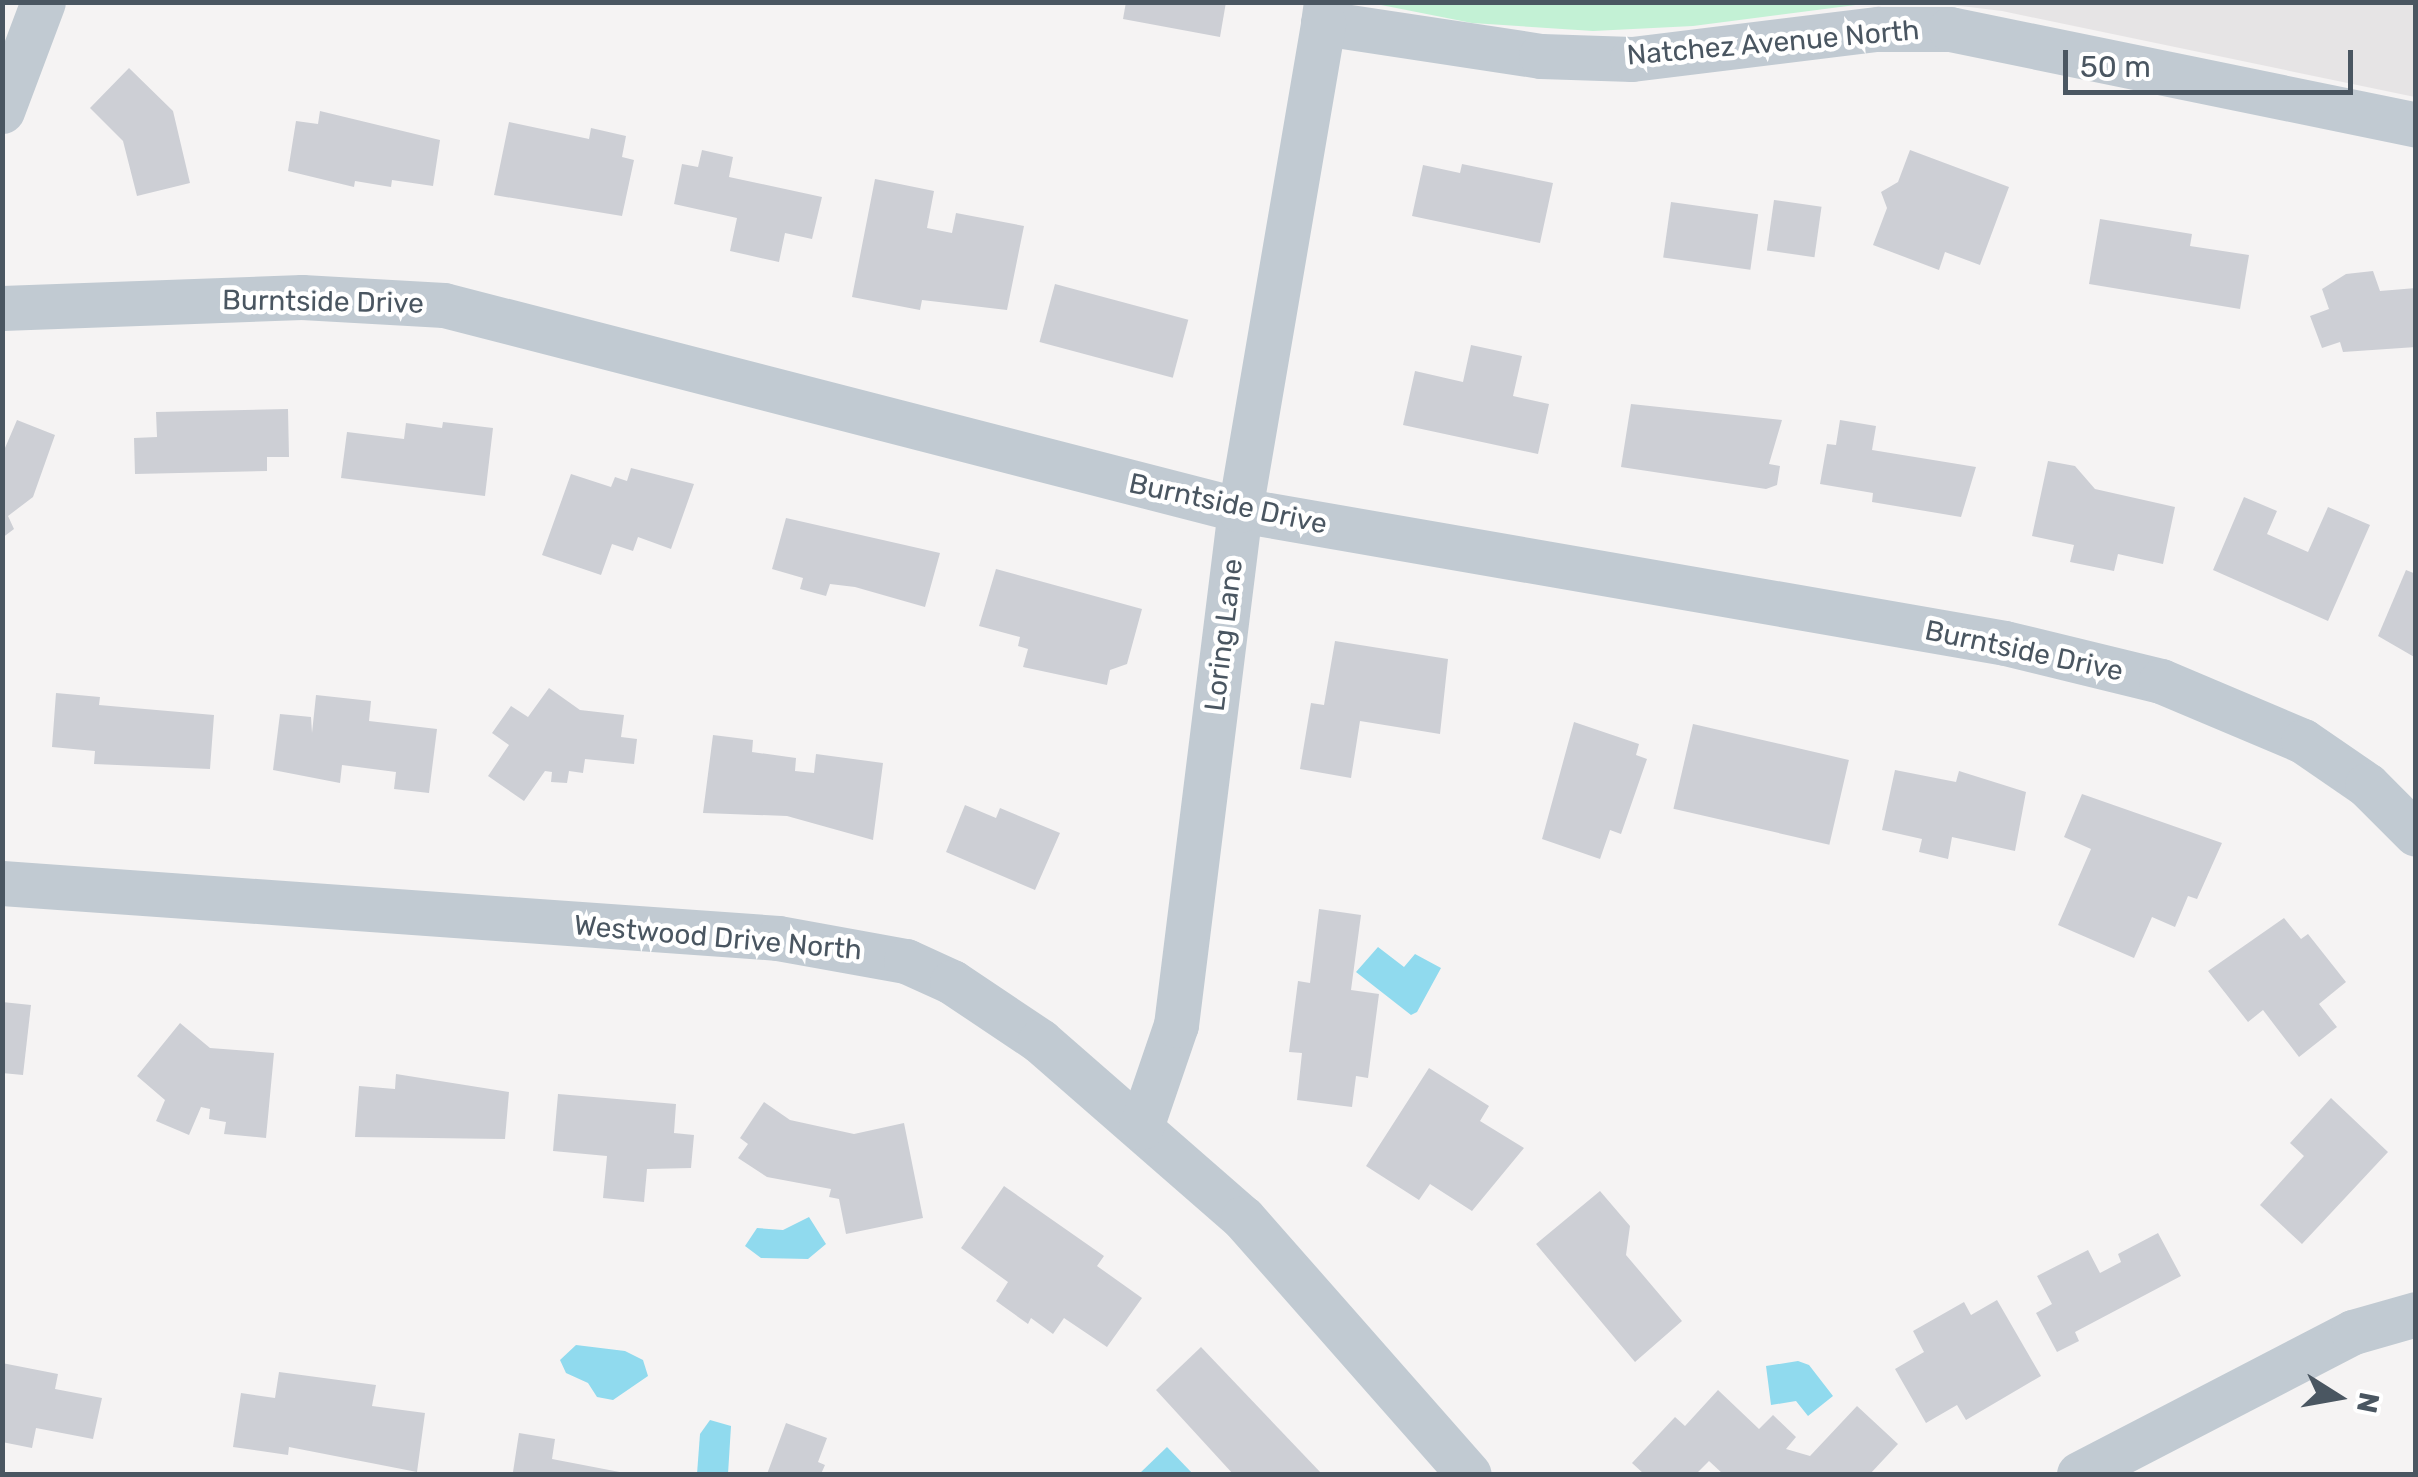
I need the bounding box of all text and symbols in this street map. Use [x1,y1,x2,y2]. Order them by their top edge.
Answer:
street label: Natchez Avenue North [1625,13,1921,73]
scale bar [2068,30,2358,92]
text: 50 m [2080,49,2151,85]
street label: Burntside Drive [222,283,424,321]
street label: Burntside Drive [1126,467,1330,541]
street label: Loring Lane [1198,557,1250,713]
street label: Burntside Drive [1922,614,2126,688]
street label: Westwood Drive North [573,909,863,967]
north arrow [2288,1347,2388,1447]
text: N [2350,1390,2386,1416]

